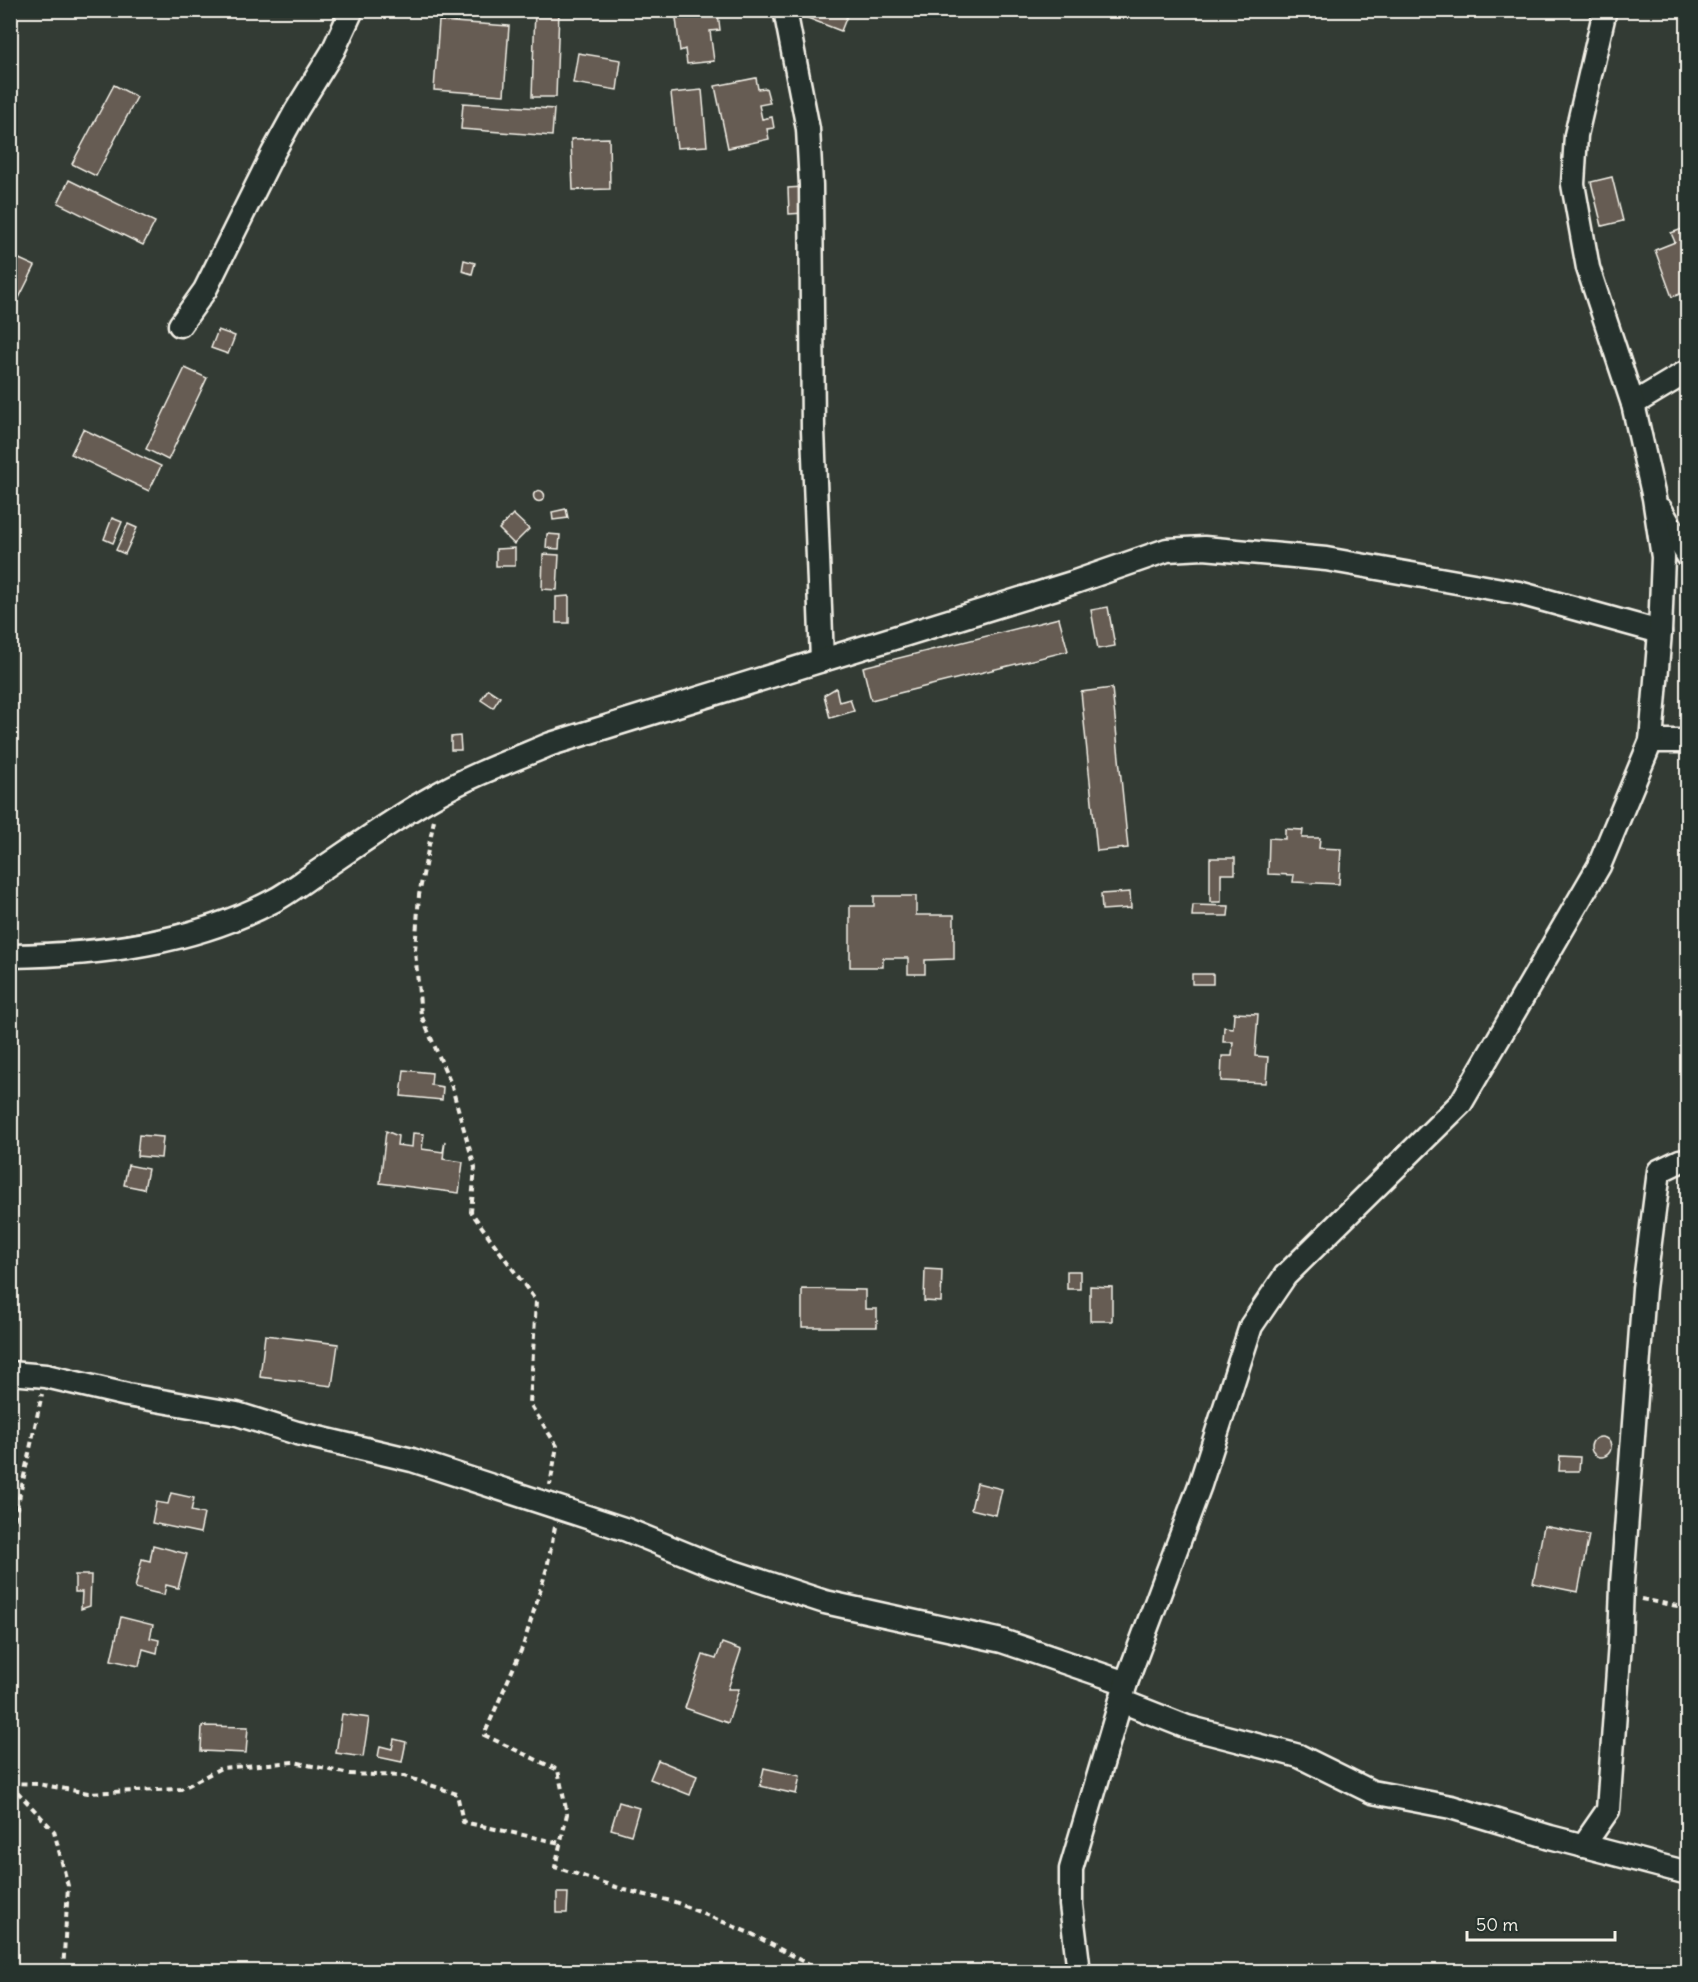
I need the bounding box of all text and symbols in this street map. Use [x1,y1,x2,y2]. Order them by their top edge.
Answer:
scale bar [1467,1904,1616,1942]
text: 50 m [1476,1913,1518,1936]

